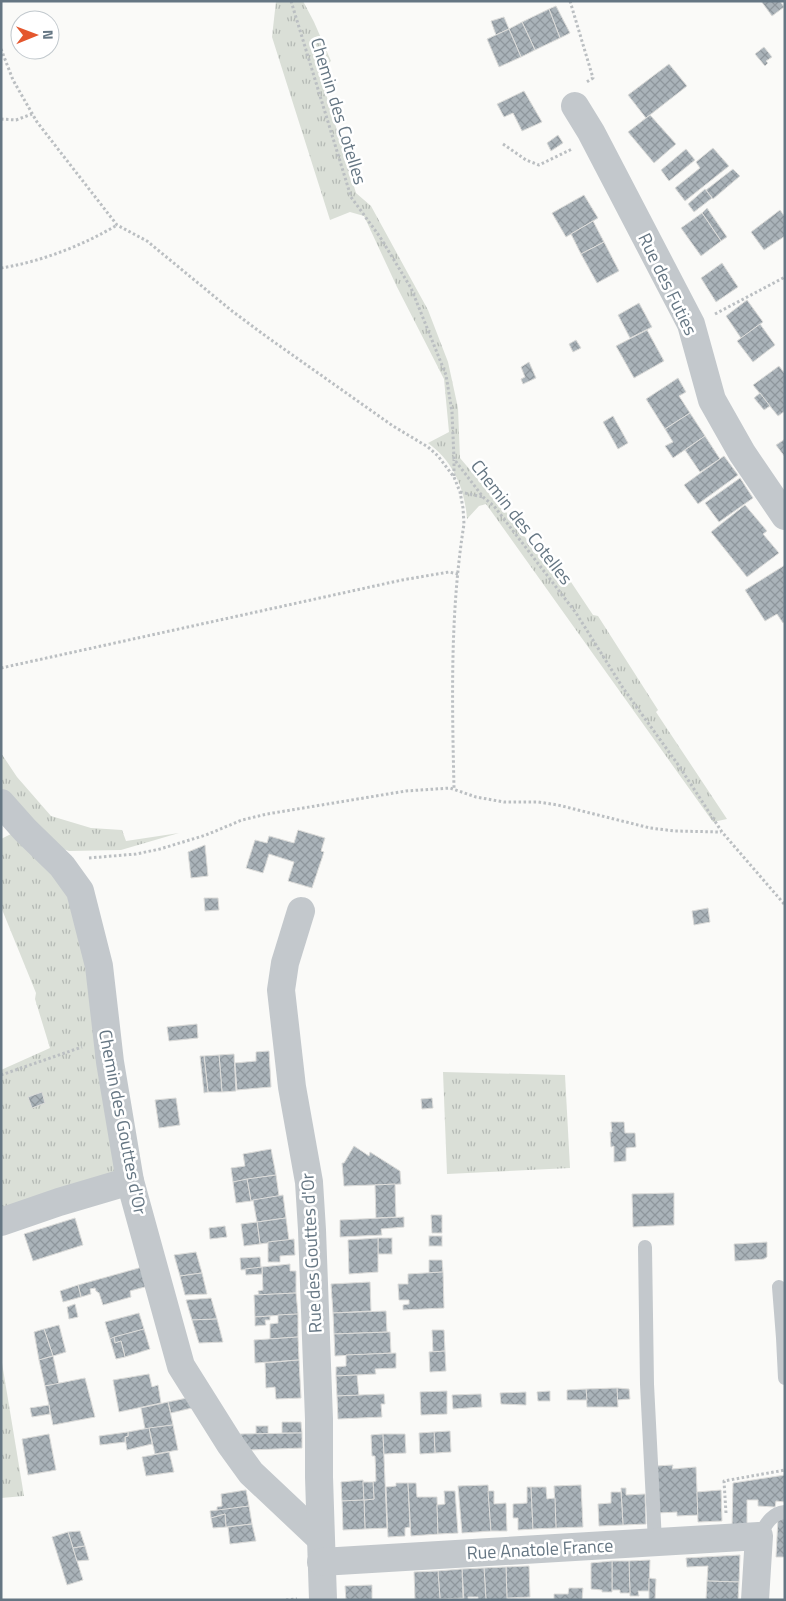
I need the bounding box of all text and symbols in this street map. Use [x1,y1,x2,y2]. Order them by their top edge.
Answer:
north arrow [10,10,60,60]
text: N [38,30,59,40]
street label: Chemin des Cotelles [304,34,374,188]
street label: Rue des Futies [632,228,704,340]
street label: Chemin des Cotelles [464,454,580,590]
street label: Chemin des Gouttes d'Or [92,1027,154,1217]
street label: Rue des Gouttes d'Or [293,1172,329,1334]
street label: Rue Anatole France [466,1532,614,1566]

